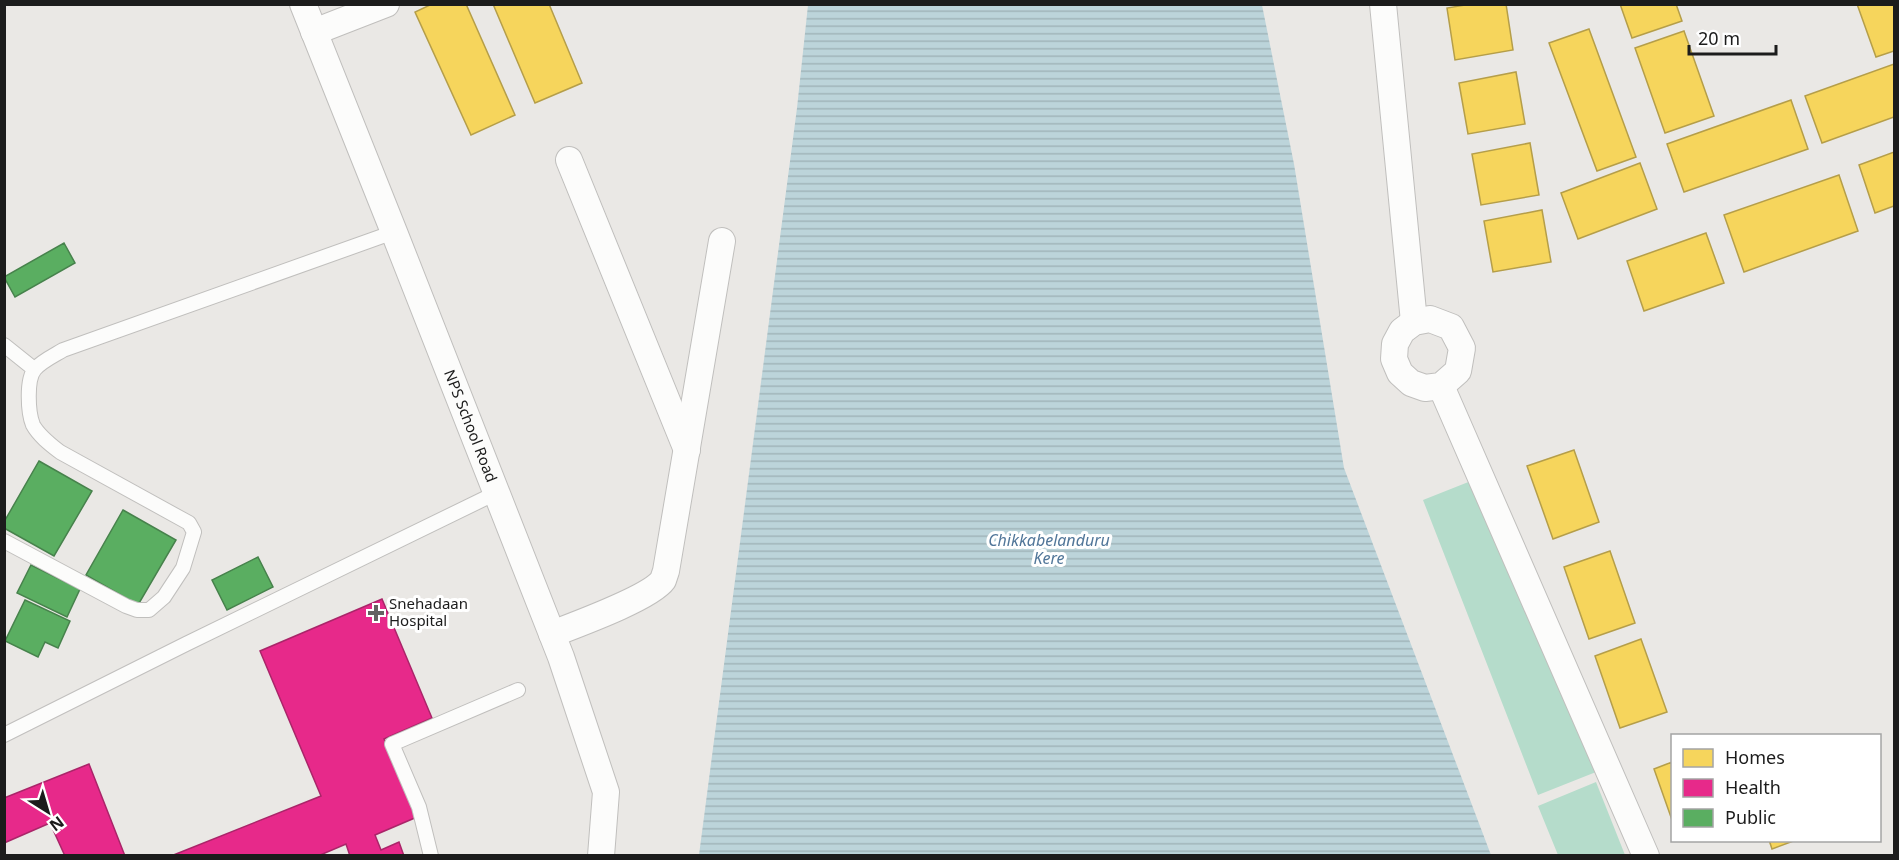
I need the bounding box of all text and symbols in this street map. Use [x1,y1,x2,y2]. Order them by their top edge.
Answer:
scale bar [1689,18,1776,56]
text: 20 m [1698,26,1740,50]
street label: NPS School Road [440,366,502,485]
water label: Chikkabelanduru Kere [988,529,1110,569]
place label: Snehadaan Hospital [389,593,468,630]
marker: Snehadaan Hospital [367,604,385,622]
legend [1671,734,1881,842]
text: Homes [1725,745,1785,769]
text: Health [1725,775,1781,799]
north arrow [18,782,78,842]
text: Public [1725,805,1776,829]
text: N [45,811,69,837]

